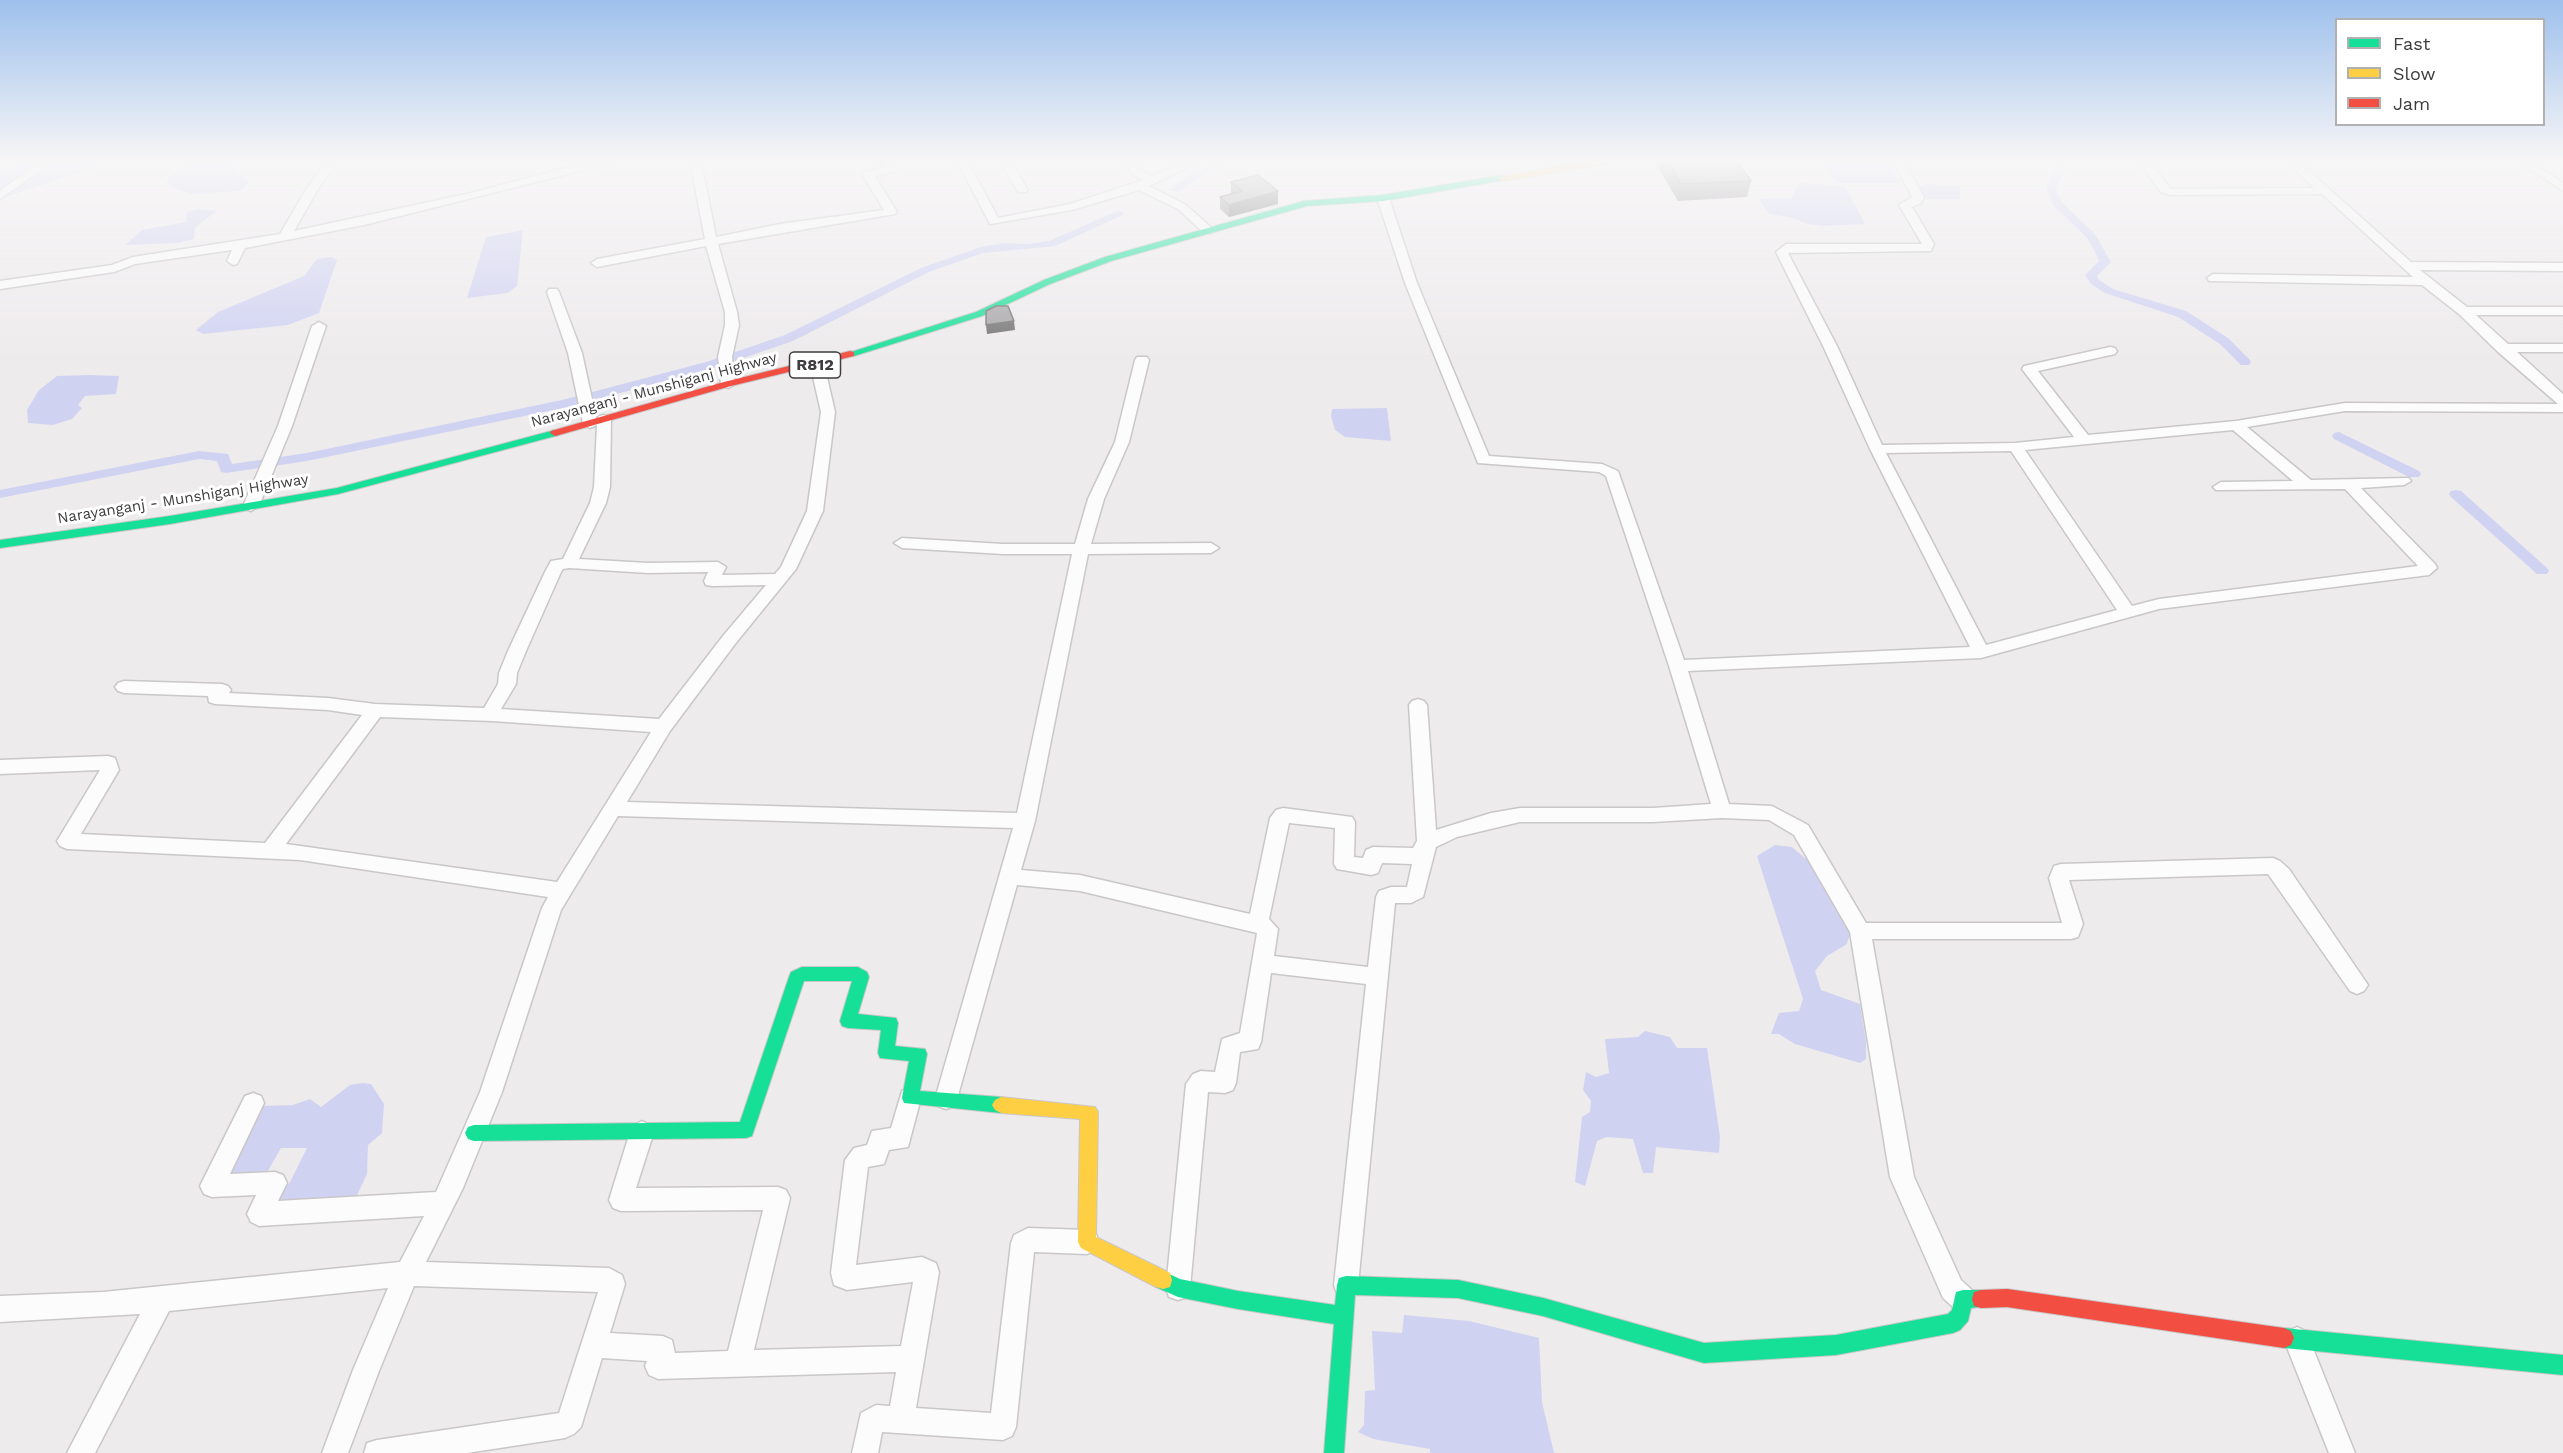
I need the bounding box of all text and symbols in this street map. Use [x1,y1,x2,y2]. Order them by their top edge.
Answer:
legend [2335,18,2545,126]
text: Fast [2393,33,2430,54]
text: Slow [2393,63,2436,84]
text: Jam [2393,93,2430,114]
street label: Narayanganj - Munshiganj Highway [529,348,779,432]
road number: R812 [790,352,840,378]
street label: Narayanganj - Munshiganj Highway [56,470,310,528]

